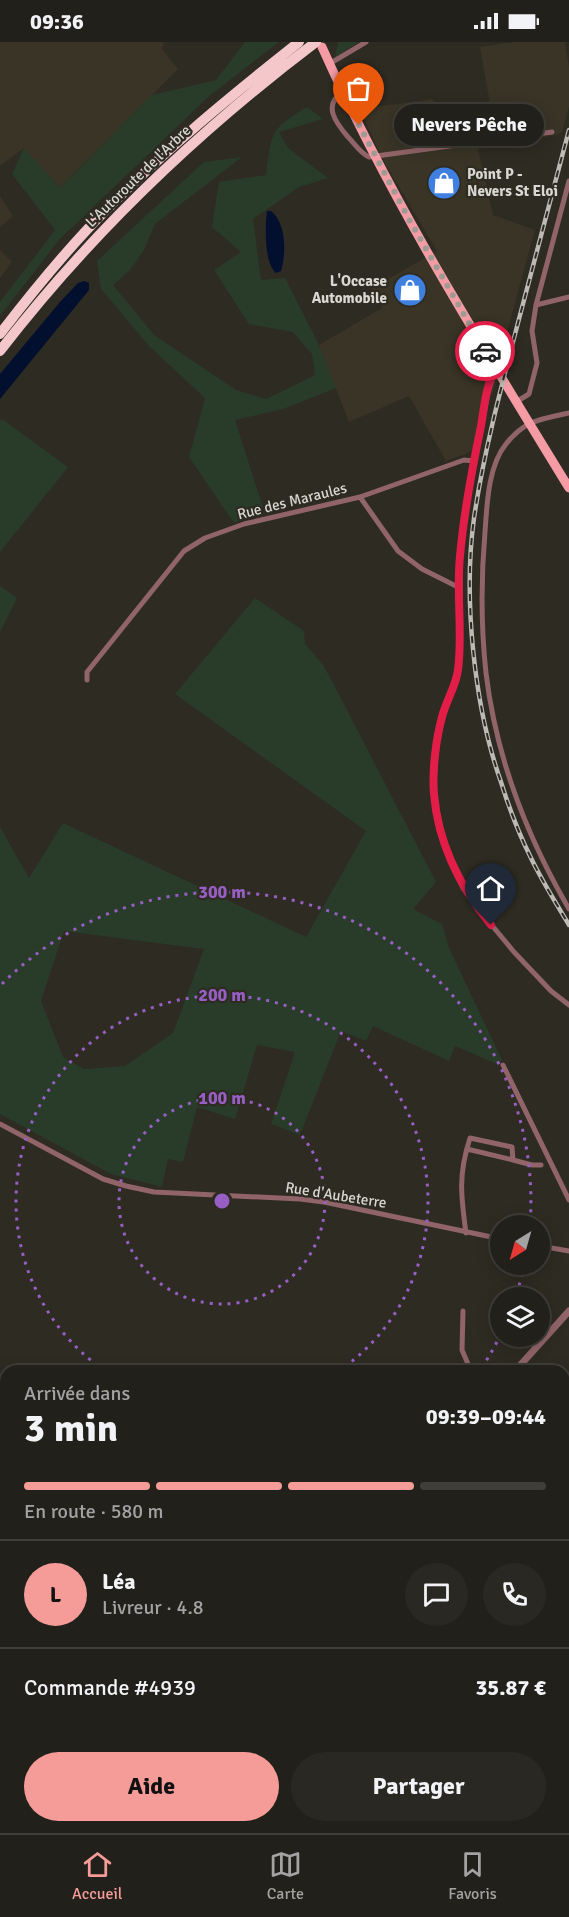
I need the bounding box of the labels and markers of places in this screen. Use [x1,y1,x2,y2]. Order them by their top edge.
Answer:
pin [333,63,384,125]
callout: Nevers Pêche [395,104,545,146]
shop icon: Point P - Nevers St Eloi [426,165,462,201]
place label: Point P - Nevers St Eloi [467,165,558,200]
place label: L'Occase Automobile [312,272,387,307]
shop icon: L'Occase Automobile [392,272,428,308]
pin [465,863,516,925]
centre of rings [212,1191,232,1211]

